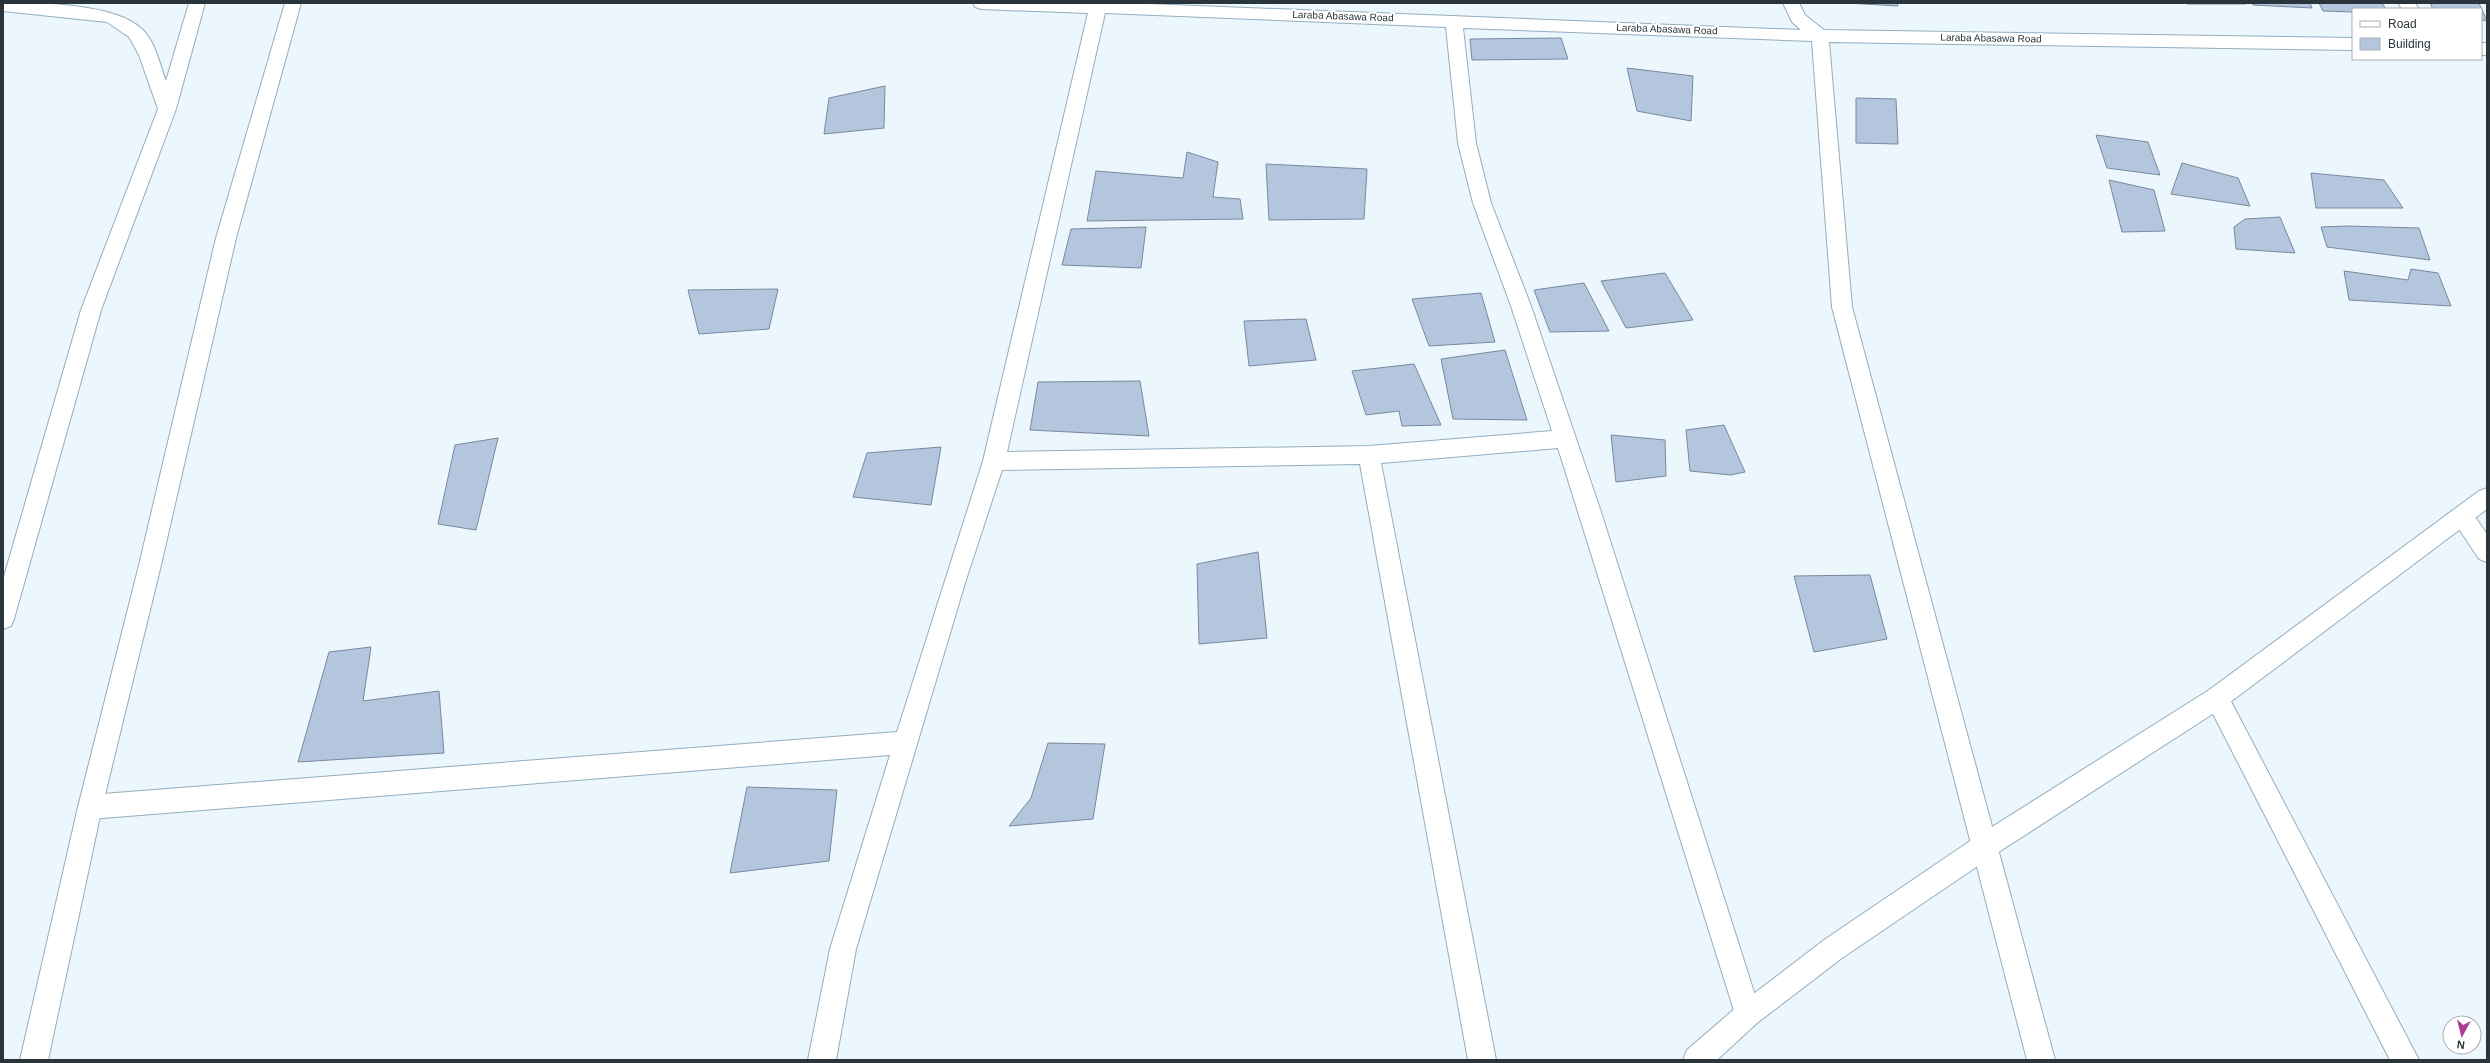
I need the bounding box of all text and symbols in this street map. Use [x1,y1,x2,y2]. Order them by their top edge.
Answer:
legend [2352,8,2482,60]
street label: Laraba Abasawa Road [1292,9,1394,23]
text: Road [2388,17,2417,31]
street label: Laraba Abasawa Road [1616,22,1718,36]
street label: Laraba Abasawa Road [1940,32,2042,44]
text: Building [2388,37,2431,51]
north arrow [2442,1015,2482,1055]
text: N [2456,1038,2465,1051]

